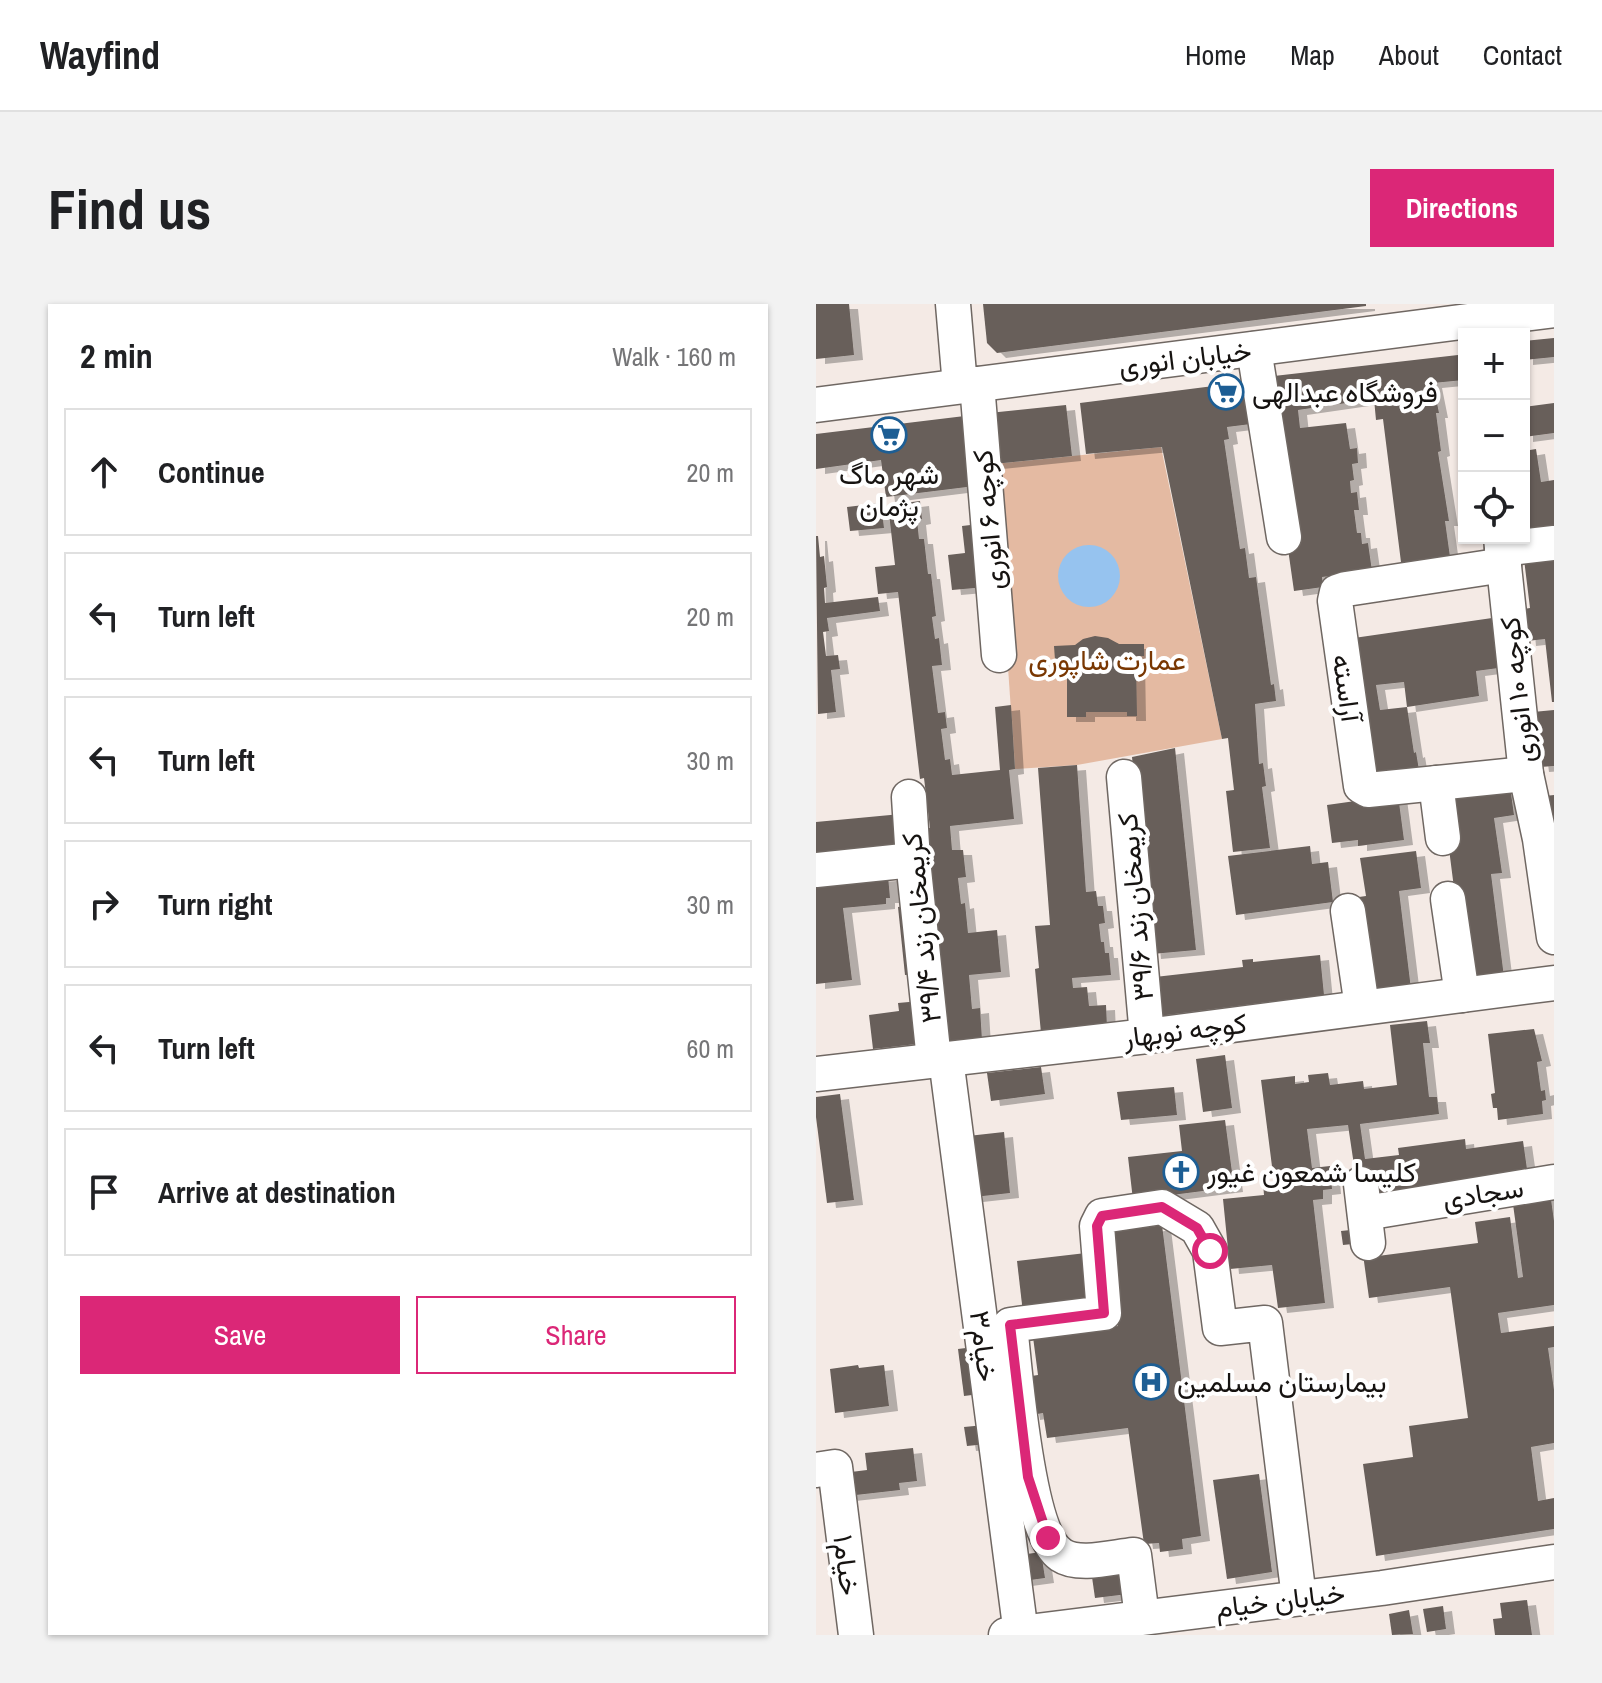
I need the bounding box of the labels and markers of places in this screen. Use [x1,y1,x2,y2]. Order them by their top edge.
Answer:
supermarket icon: فروشگاه عبدالهی [1207,373,1245,411]
place label: فروشگاه عبدالهی [1252,373,1438,411]
supermarket icon: شهر ماگ پژمان [870,416,908,454]
place label: شهر ماگ پژمان [839,455,939,525]
church icon: کلیسا شمعون غیور [1162,1153,1200,1191]
place label: کلیسا شمعون غیور [1206,1153,1416,1191]
hospital icon: بیمارستان مسلمین [1132,1363,1170,1401]
place label: بیمارستان مسلمین [1177,1363,1386,1401]

